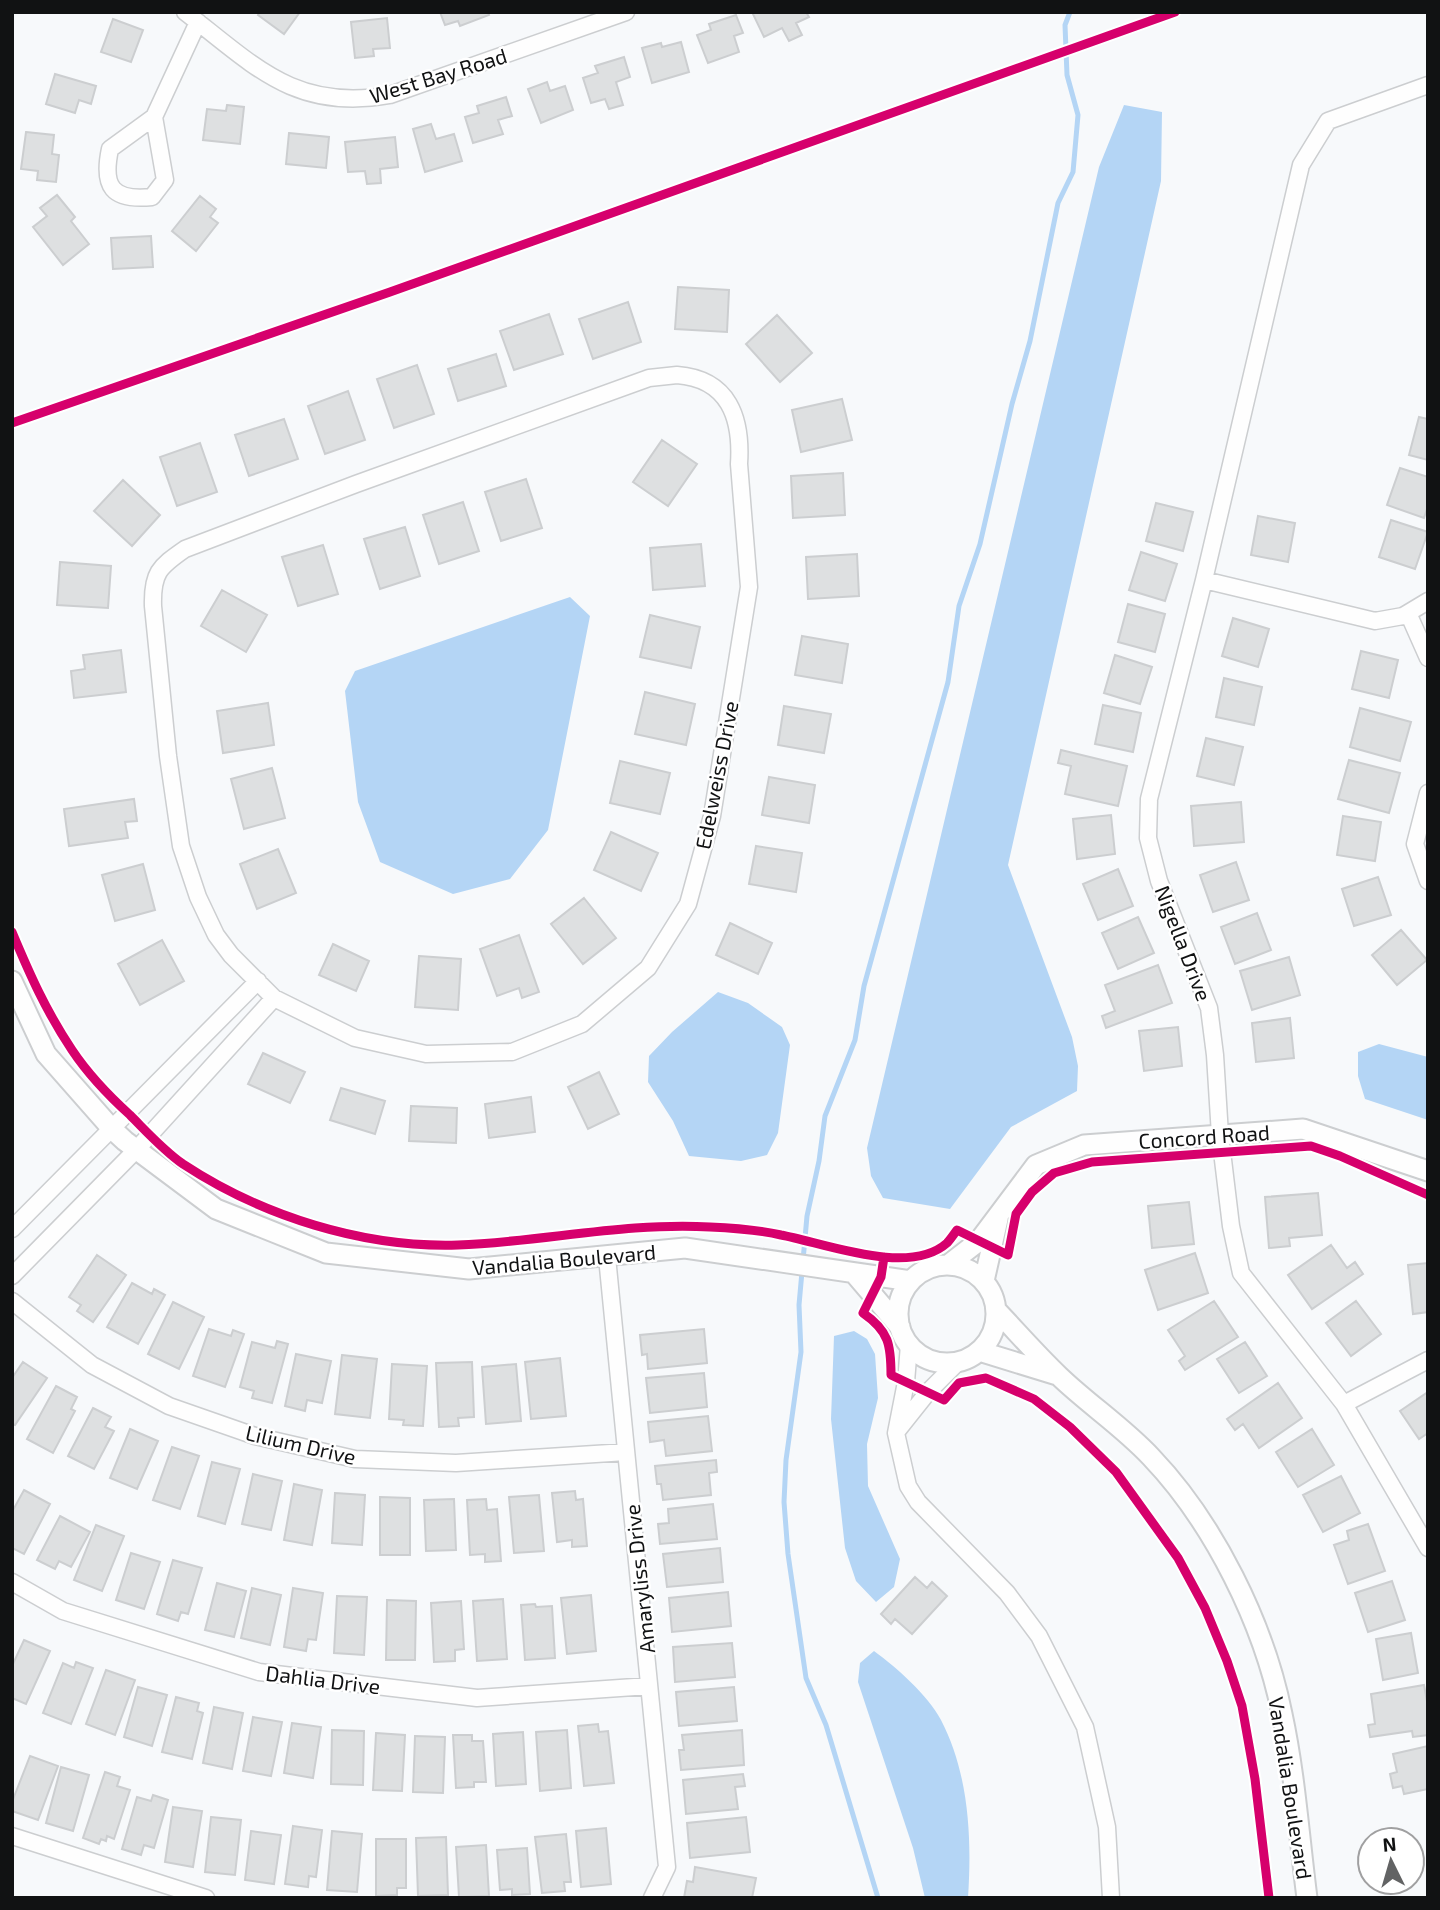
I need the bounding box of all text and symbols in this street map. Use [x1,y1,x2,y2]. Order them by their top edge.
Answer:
street label: West Bay Road [366,42,510,108]
street label: Edelweiss Drive [689,699,743,851]
street label: Nigella Drive [1151,882,1217,1004]
street label: Concord Road [1138,1119,1270,1153]
street label: Vandalia Boulevard [471,1239,657,1279]
street label: Lilium Drive [243,1419,359,1469]
street label: Amaryliss Drive [619,1503,659,1655]
street label: Dahlia Drive [264,1660,382,1698]
street label: Vandalia Boulevard [1264,1695,1318,1881]
north arrow [1356,1826,1426,1896]
text: N [1382,1832,1397,1856]

